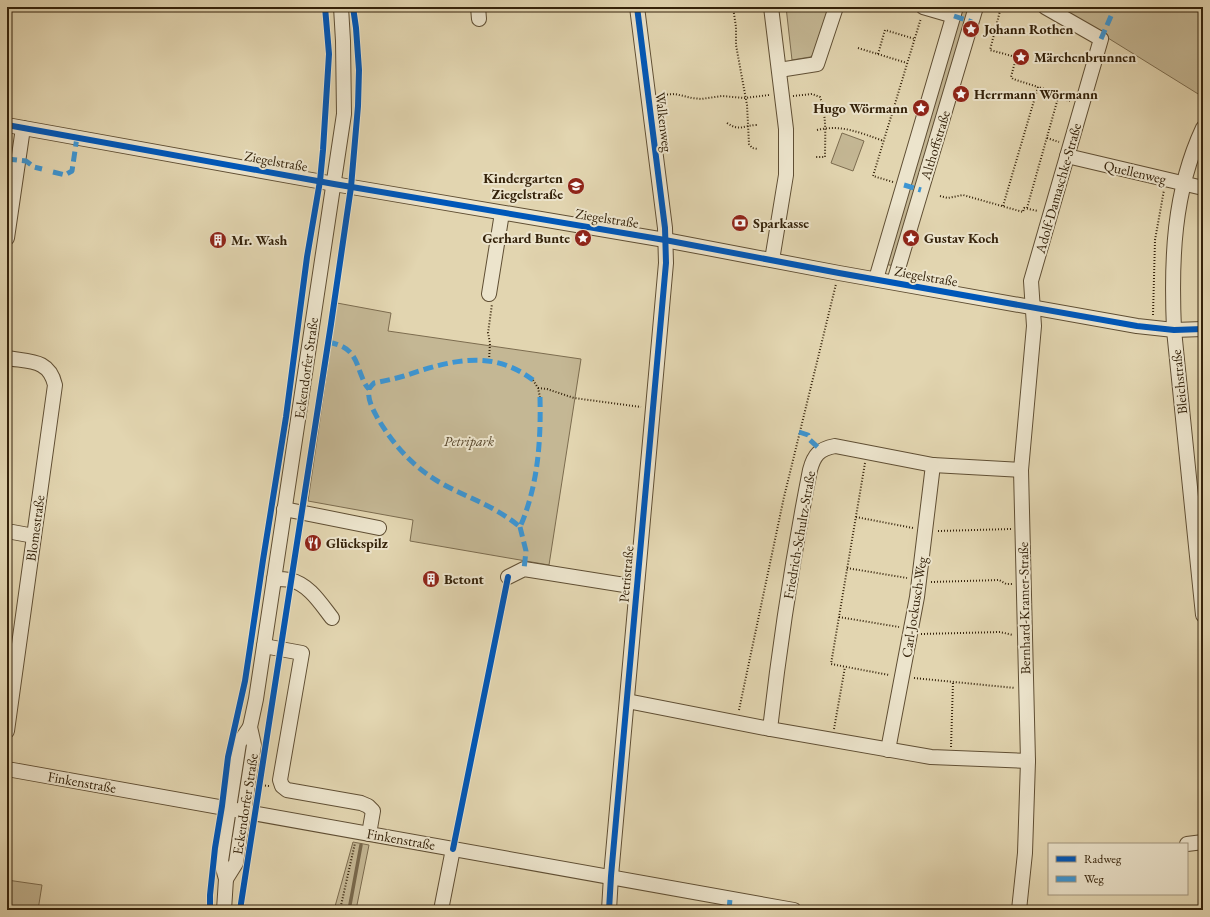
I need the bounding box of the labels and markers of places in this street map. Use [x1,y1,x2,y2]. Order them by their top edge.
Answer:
place icon: Johann Rothen [961,19,981,39]
place label: Johann Rothen [982,20,1073,38]
place icon: Märchenbrunnen [1011,47,1031,67]
place label: Märchenbrunnen [1034,48,1136,66]
place icon: Herrmann Wörmann [951,84,971,104]
place label: Herrmann Wörmann [974,85,1098,103]
place icon: Hugo Wörmann [911,98,931,118]
place label: Hugo Wörmann [813,99,908,117]
place label: Kindergarten Ziegelstraße [483,169,563,203]
school or university icon: Kindergarten Ziegelstraße [566,176,586,196]
bank icon: Sparkasse [730,213,750,233]
place label: Sparkasse [753,214,809,232]
place icon: Gerhard Bunte [573,228,593,248]
place icon: Gustav Koch [901,228,921,248]
place label: Gerhard Bunte [482,229,570,247]
place label: Gustav Koch [924,229,999,247]
building icon: Mr. Wash [208,230,228,250]
place label: Mr. Wash [231,231,288,249]
restaurant icon: Glückspilz [303,533,323,553]
place label: Glückspilz [326,534,388,552]
building icon: Betont [421,569,441,589]
place label: Betont [444,570,485,588]

